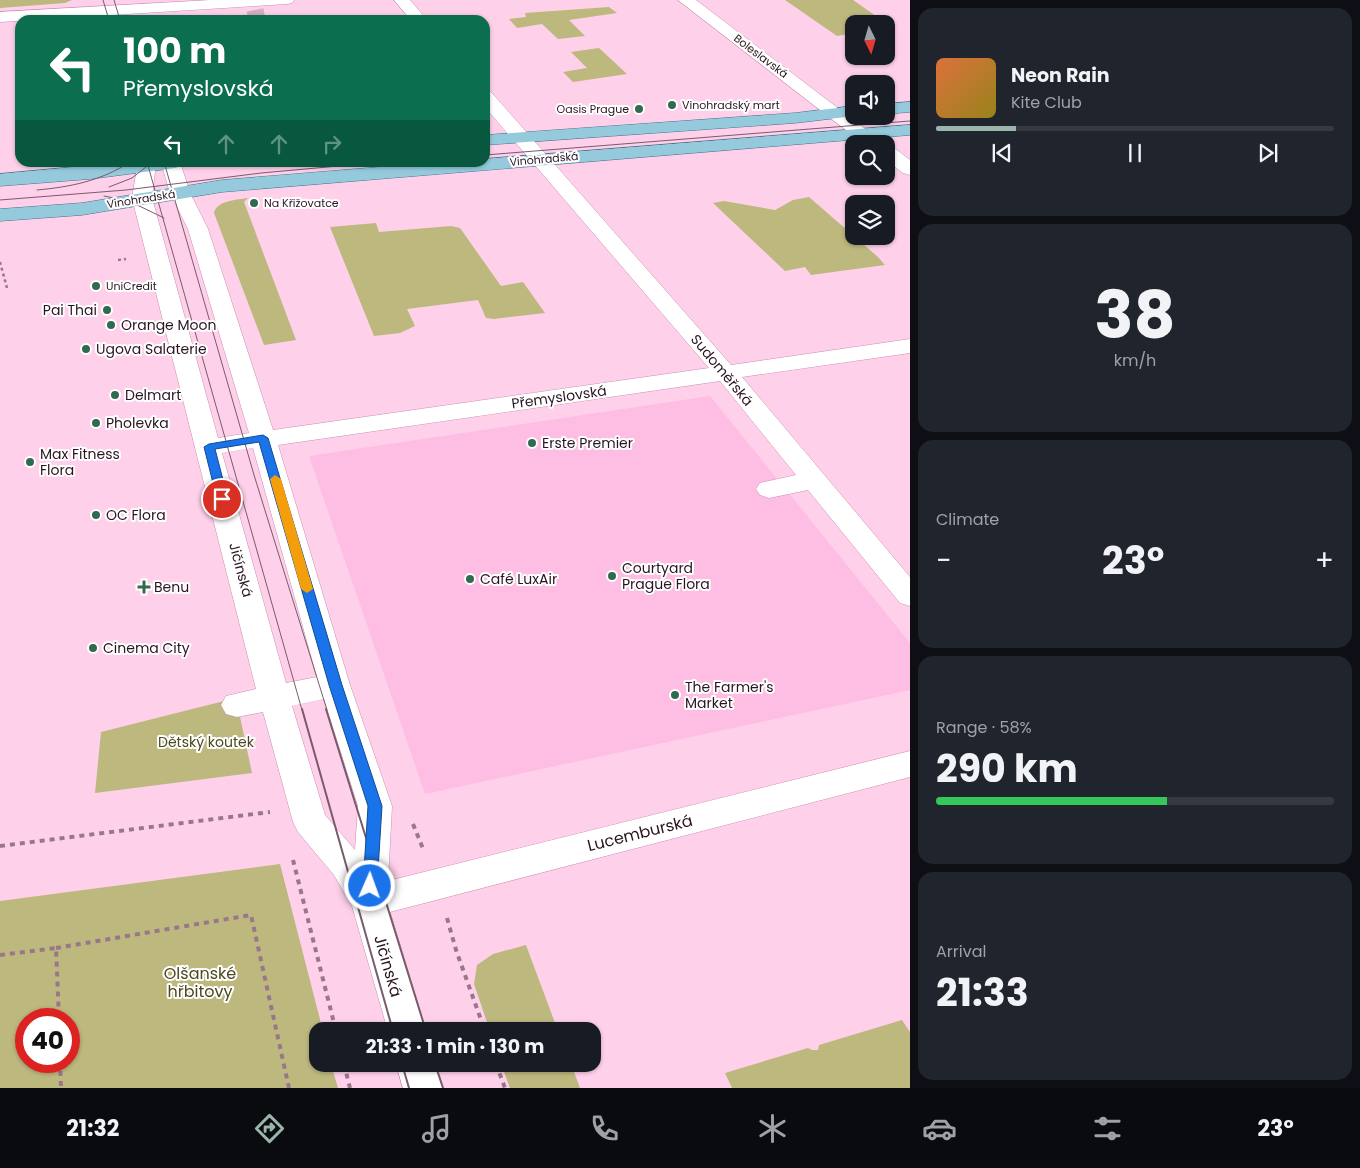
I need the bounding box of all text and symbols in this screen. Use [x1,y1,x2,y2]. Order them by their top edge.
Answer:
north arrow [845,15,895,65]
map controls [845,15,895,245]
text: 100 m [123,26,226,75]
street label: Boleslavská [731,30,791,82]
icon: left [40,35,105,100]
text: Neon Rain [1011,62,1110,89]
text: Přemyslovská [123,73,274,104]
button: sound [845,75,895,125]
text: Kite Club [1011,91,1082,114]
place label: Vinohradský mart [682,97,780,113]
marker: Vinohradský mart [666,99,678,111]
place label: Oasis Prague [557,101,629,117]
marker: Oasis Prague [633,103,645,115]
icon: left [159,130,187,158]
icon: ahead [212,130,240,158]
icon: ahead [265,130,293,158]
icon: right [318,130,346,158]
button: search [845,135,895,185]
icon: previous [988,139,1016,167]
icon: pause [1121,139,1149,167]
icon: next [1254,139,1282,167]
street label: Vinohradská [509,148,579,170]
street label: Vinohradská [106,186,176,212]
place label: Na Křižovatce [264,195,339,211]
button: layers [845,195,895,245]
marker: Na Křižovatce [248,197,260,209]
text: 38 [1094,270,1176,361]
place label: UniCredit [106,278,157,294]
marker: UniCredit [90,280,102,292]
place label: Pai Thai [43,300,97,320]
marker: Pai Thai [101,304,113,316]
place label: Orange Moon [121,315,216,335]
marker: Orange Moon [105,319,117,331]
street label: Sudoměřská [686,330,758,410]
place label: Ugova Salaterie [96,339,207,359]
marker: Ugova Salaterie [80,343,92,355]
text: km/h [1114,349,1156,372]
street label: Přemyslovská [510,380,608,414]
place label: Delmart [125,385,181,405]
marker: Delmart [109,389,121,401]
place label: Pholevka [106,413,169,433]
marker: Pholevka [90,417,102,429]
place label: Erste Premier [542,433,633,453]
marker: Erste Premier [526,437,538,449]
place label: Max Fitness Flora [40,444,120,480]
marker: Max Fitness Flora [24,456,36,468]
pin [201,478,243,520]
icon: arrive [208,485,236,513]
place label: OC Flora [106,505,166,525]
text: Climate [936,508,999,531]
marker: OC Flora [90,509,102,521]
text: 23° [1102,534,1164,587]
street label: Jičínská [224,540,258,600]
text: − [936,541,951,580]
text: + [1315,541,1334,580]
place label: Courtyard Prague Flora [622,558,710,594]
place label: Café LuxAir [480,569,557,589]
marker: Courtyard Prague Flora [606,570,618,582]
marker: Café LuxAir [464,573,476,585]
place label: Benu [154,577,189,597]
marker: Benu [138,581,150,593]
place label: Cinema City [103,638,190,658]
marker: Cinema City [87,642,99,654]
place label: The Farmer's Market [685,677,774,713]
marker: The Farmer's Market [669,689,681,701]
text: Range · 58% [936,716,1032,739]
park label: Dětský koutek [158,732,255,752]
text: 290 km [936,742,1078,795]
street label: Lucemburská [585,809,695,857]
position arrow [343,859,395,911]
street label: Jičínská [368,932,408,1000]
text: Arrival [936,940,986,963]
park label: Olšanské hřbitovy [164,962,236,1003]
text: 21:33 [936,966,1029,1019]
speed limit sign: 40 [15,1008,80,1073]
text: 21:33 · 1 min · 130 m [366,1033,544,1060]
icon: directions [252,1111,287,1146]
icon: music [419,1111,454,1146]
icon: phone [587,1111,622,1146]
icon: climate [755,1111,790,1146]
icon: car [922,1111,957,1146]
icon: filters [1090,1111,1125,1146]
text: 21:32 [66,1113,119,1144]
text: 23° [1258,1113,1294,1144]

